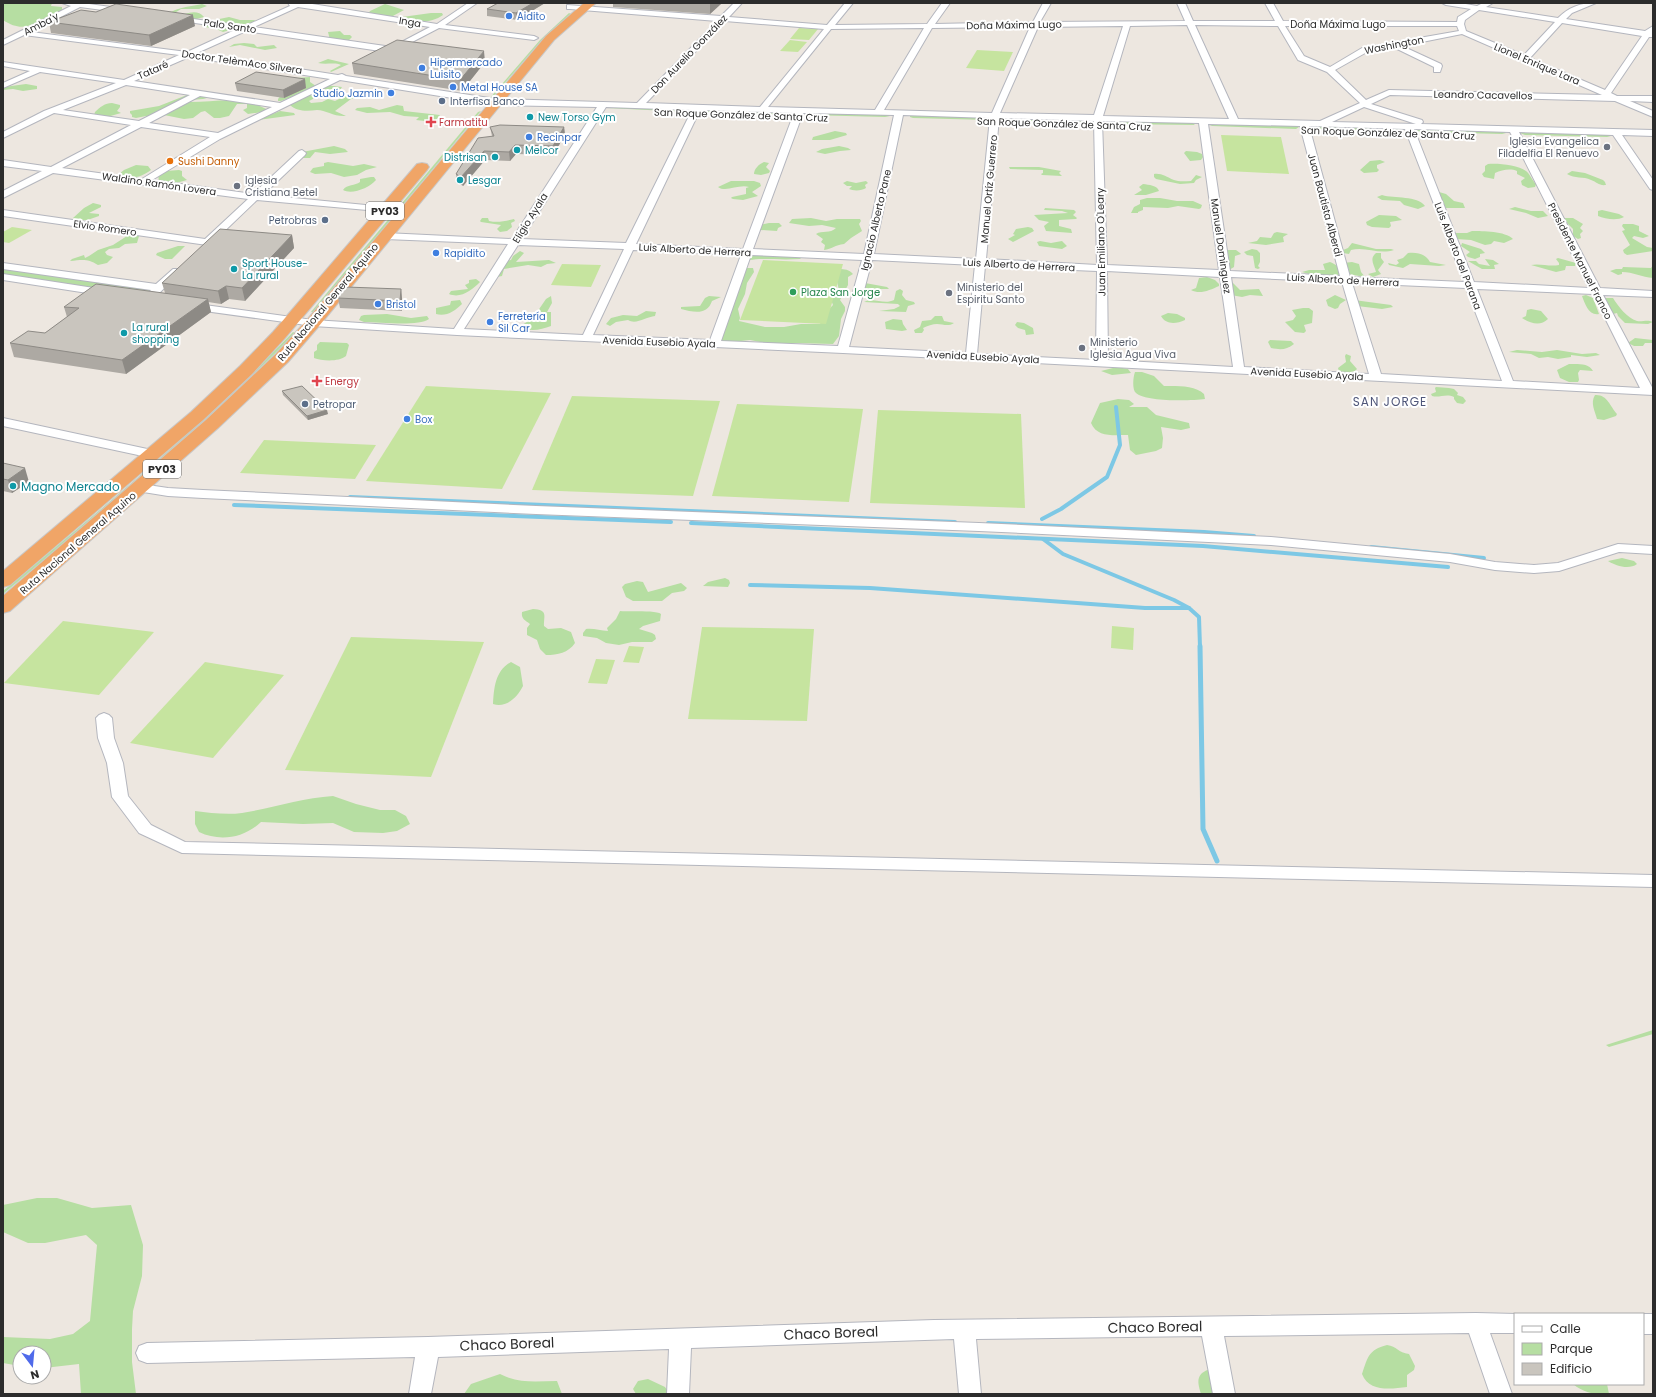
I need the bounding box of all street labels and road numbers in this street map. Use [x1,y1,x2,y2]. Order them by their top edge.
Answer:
street label: Amba'y [21,9,62,39]
street label: Don Aurelio González [647,11,731,97]
street label: Inga [398,13,422,31]
street label: Palo Santo [203,15,257,37]
street label: Doña Máxima Lugo [966,17,1062,33]
street label: Doña Máxima Lugo [1290,17,1386,32]
street label: Washington [1363,32,1425,58]
street label: Lionel Enrique Lara [1492,39,1582,89]
street label: Doctor TelèmAco Silvera [181,46,303,78]
street label: Tataré [135,57,171,83]
street label: Leandro Cacavellos [1433,87,1533,103]
street label: San Roque González de Santa Cruz [654,104,829,126]
street label: San Roque González de Santa Cruz [977,113,1152,135]
street label: San Roque González de Santa Cruz [1301,122,1476,144]
street label: Manuel Ortíz Guerrero [977,134,1001,244]
street label: Juan Bautista Alberdi [1304,152,1346,258]
street label: Ignacio Alberto Pane [857,168,895,272]
street label: Waldino Ramón Lovera [101,169,217,199]
street label: Juan Emiliano O'Leary [1093,187,1109,296]
street label: Eligio Ayala [509,190,551,246]
street label: Manuel Dominguez [1207,197,1235,295]
street label: Luis Alberto del Parana [1431,200,1485,312]
street label: Presidente Manuel Franco [1544,200,1616,322]
road number: PY03 [366,202,404,220]
street label: Elvio Romero [72,216,138,240]
street label: Ruta Nacional General Aquino [274,240,382,364]
street label: Luis Alberto de Herrera [638,240,752,260]
street label: Luis Alberto de Herrera [962,255,1076,275]
street label: Luis Alberto de Herrera [1286,270,1400,290]
street label: Avenida Eusebio Ayala [602,333,716,351]
street label: Avenida Eusebio Ayala [926,347,1040,367]
street label: Avenida Eusebio Ayala [1250,364,1364,384]
road number: PY03 [143,460,181,478]
street label: Ruta Nacional General Aquino [17,488,139,598]
street label: Chaco Boreal [1107,1316,1203,1338]
street label: Chaco Boreal [783,1321,879,1345]
street label: Chaco Boreal [459,1332,555,1356]

